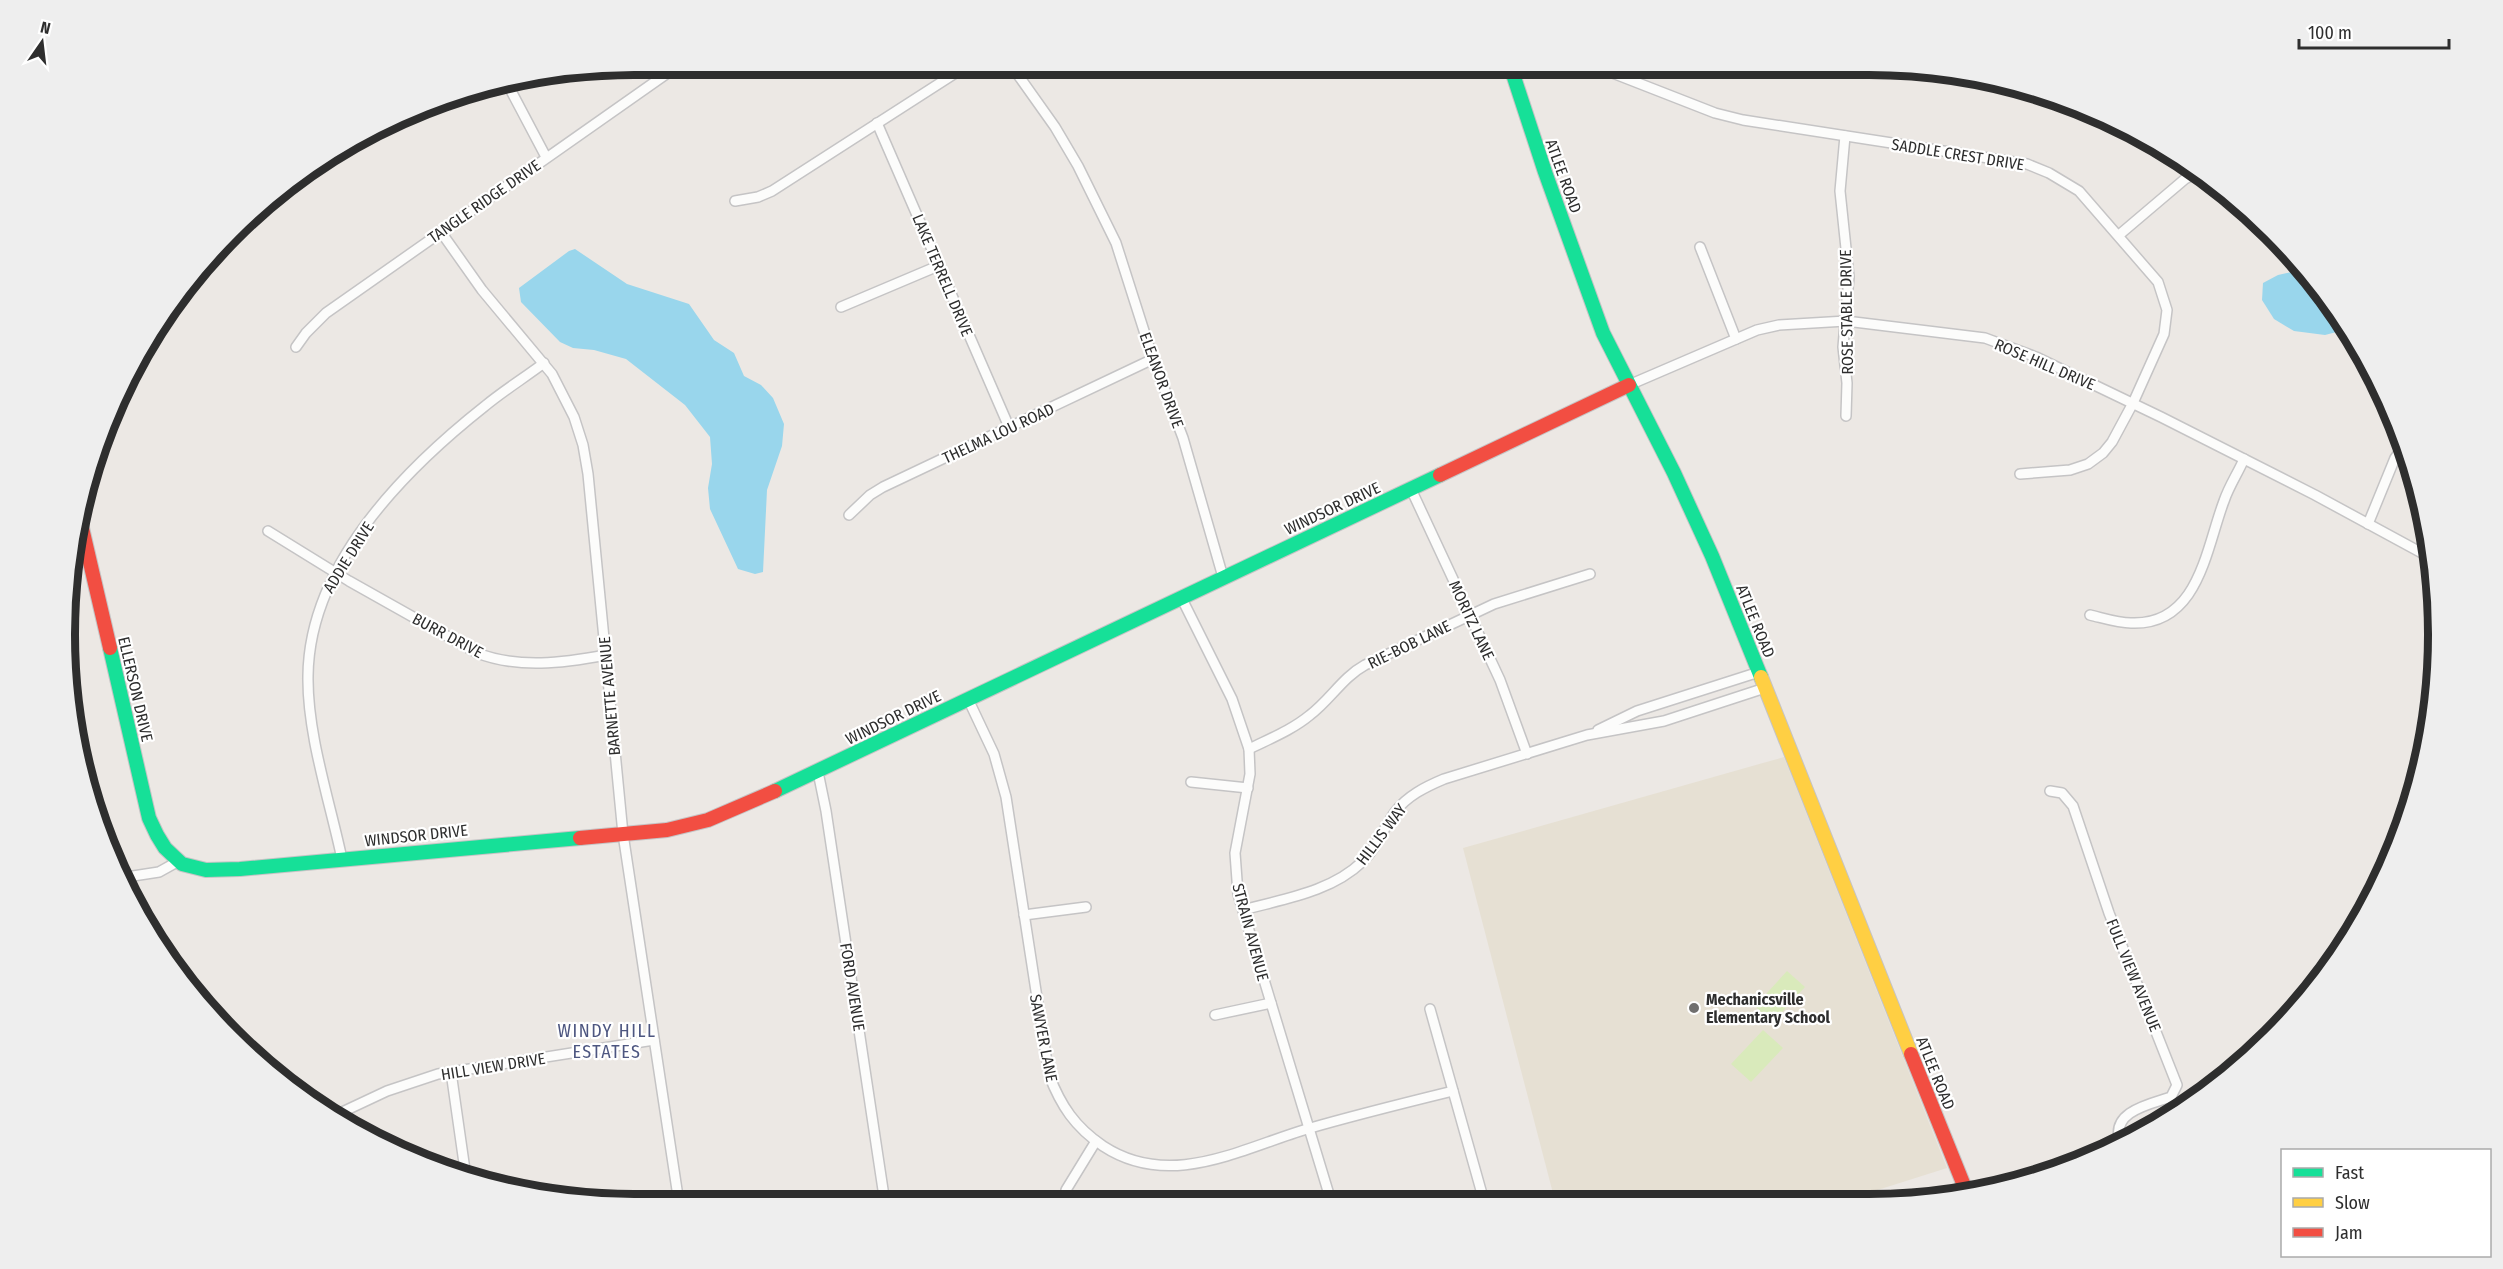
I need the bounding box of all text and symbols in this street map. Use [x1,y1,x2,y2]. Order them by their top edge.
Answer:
north arrow [12,12,72,72]
scale bar [2299,12,2449,50]
text: N [39,18,52,38]
text: 100 m [2308,22,2352,44]
street label: SADDLE CREST DRIVE [1890,135,2026,174]
street label: ATLEE ROAD [1541,137,1586,216]
street label: TANGLE RIDGE DRIVE [424,156,544,247]
street label: LAKE TERRELL DRIVE [908,211,977,339]
street label: ROSE STABLE DRIVE [1836,249,1857,375]
street label: ELEANOR DRIVE [1135,330,1188,431]
street label: ROSE HILL DRIVE [1992,335,2098,394]
street label: THELMA LOU ROAD [939,399,1057,468]
street label: WINDSOR DRIVE [1281,478,1383,539]
street label: ADDIE DRIVE [319,518,378,596]
street label: MORITZ LANE [1445,578,1498,663]
street label: ATLEE ROAD [1732,582,1779,660]
street label: BURR DRIVE [409,609,486,662]
street label: RIE-BOB LANE [1365,616,1454,673]
street label: ELLERSON DRIVE [114,635,157,743]
street label: BARNETTE AVENUE [595,636,624,756]
street label: WINDSOR DRIVE [843,686,944,749]
street label: HILLIS WAY [1352,800,1411,869]
street label: WINDSOR DRIVE [364,821,469,850]
street label: STRAIN AVENUE [1228,881,1273,983]
street label: FULL VIEW AVENUE [2102,916,2165,1035]
street label: FORD AVENUE [836,942,869,1033]
place label: Mechanicsville Elementary School [1706,990,1831,1027]
street label: SAWYER LANE [1026,993,1061,1084]
marker: Mechanicsville Elementary School [1687,1001,1701,1015]
district label: WINDY HILL ESTATES [558,1020,656,1063]
street label: ATLEE ROAD [1912,1034,1959,1112]
street label: HILL VIEW DRIVE [440,1049,547,1084]
legend [2281,1149,2491,1257]
text: Fast [2335,1162,2364,1184]
text: Slow [2335,1192,2370,1214]
text: Jam [2335,1222,2363,1244]

